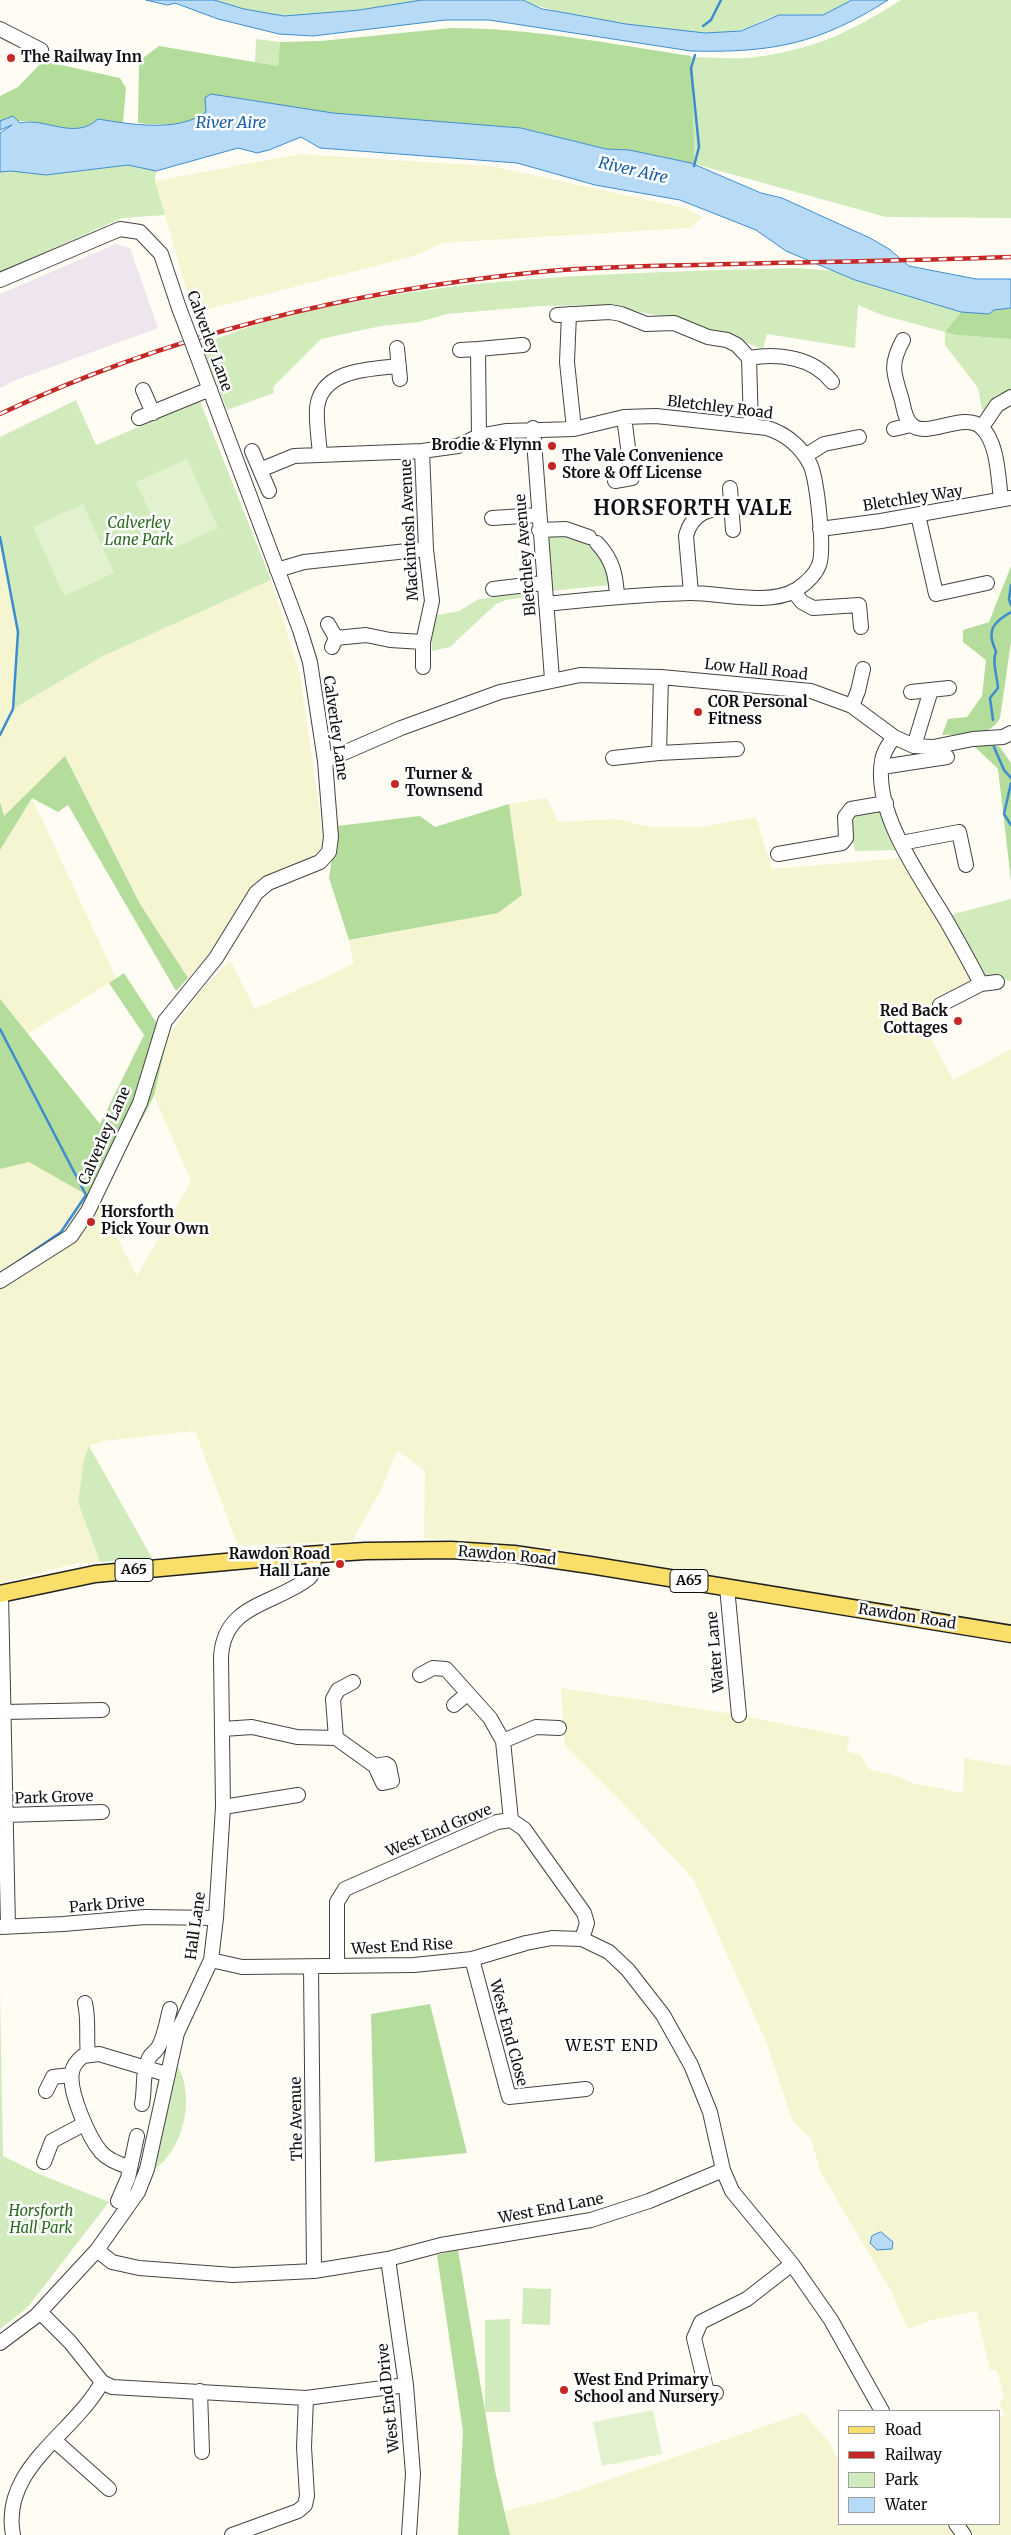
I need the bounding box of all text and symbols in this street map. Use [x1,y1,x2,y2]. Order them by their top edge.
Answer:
place label: The Railway Inn [21,49,142,67]
marker: The Railway Inn [5,52,17,64]
water label: River Aire [196,113,266,133]
water label: River Aire [596,154,670,188]
street label: Calverley Lane [183,288,235,394]
street label: Bletchley Road [666,393,774,423]
place label: Brodie & Flynn [431,437,542,455]
marker: Brodie & Flynn [546,440,558,452]
place label: The Vale Convenience Store & Off License [562,448,723,483]
street label: Mackintosh Avenue [397,459,423,601]
marker: The Vale Convenience Store & Off License [546,460,558,472]
street label: Bletchley Way [862,482,964,516]
street label: Bletchley Avenue [512,493,540,617]
district label: HORSFORTH VALE [592,497,794,521]
park label: Calverley Lane Park [105,515,173,550]
street label: Low Hall Road [703,656,809,684]
street label: Calverley Lane [319,675,351,781]
place label: COR Personal Fitness [708,694,808,729]
marker: COR Personal Fitness [692,706,704,718]
place label: Turner & Townsend [405,766,483,801]
marker: Turner & Townsend [389,778,401,790]
place label: Red Back Cottages [880,1003,948,1038]
marker: Red Back Cottages [952,1015,964,1027]
street label: Calverley Lane [75,1084,135,1188]
place label: Horsforth Pick Your Own [101,1204,209,1239]
marker: Horsforth Pick Your Own [85,1216,97,1228]
street label: Rawdon Road [457,1543,557,1569]
place label: Rawdon Road Hall Lane [229,1546,330,1581]
road number: A65 [115,1558,153,1582]
marker: Rawdon Road Hall Lane [334,1558,346,1570]
road number: A65 [670,1570,708,1592]
street label: Rawdon Road [857,1600,957,1634]
street label: Water Lane [703,1611,729,1693]
street label: Park Grove [14,1788,94,1808]
street label: West End Grove [384,1801,494,1861]
street label: Hall Lane [182,1891,210,1961]
street label: Park Drive [68,1893,146,1917]
street label: West End Rise [351,1935,453,1959]
street label: West End Close [485,1978,531,2088]
district label: WEST END [564,2036,660,2056]
street label: The Avenue [287,2077,307,2161]
street label: West End Lane [497,2190,605,2228]
park label: Horsforth Hall Park [9,2203,73,2238]
street label: West End Drive [374,2342,404,2454]
place label: West End Primary School and Nursery [574,2372,719,2407]
marker: West End Primary School and Nursery [558,2384,570,2396]
legend [838,2410,1001,2525]
text: Road [885,2420,921,2439]
text: Railway [885,2445,942,2464]
text: Park [885,2470,918,2489]
text: Water [885,2495,927,2514]

